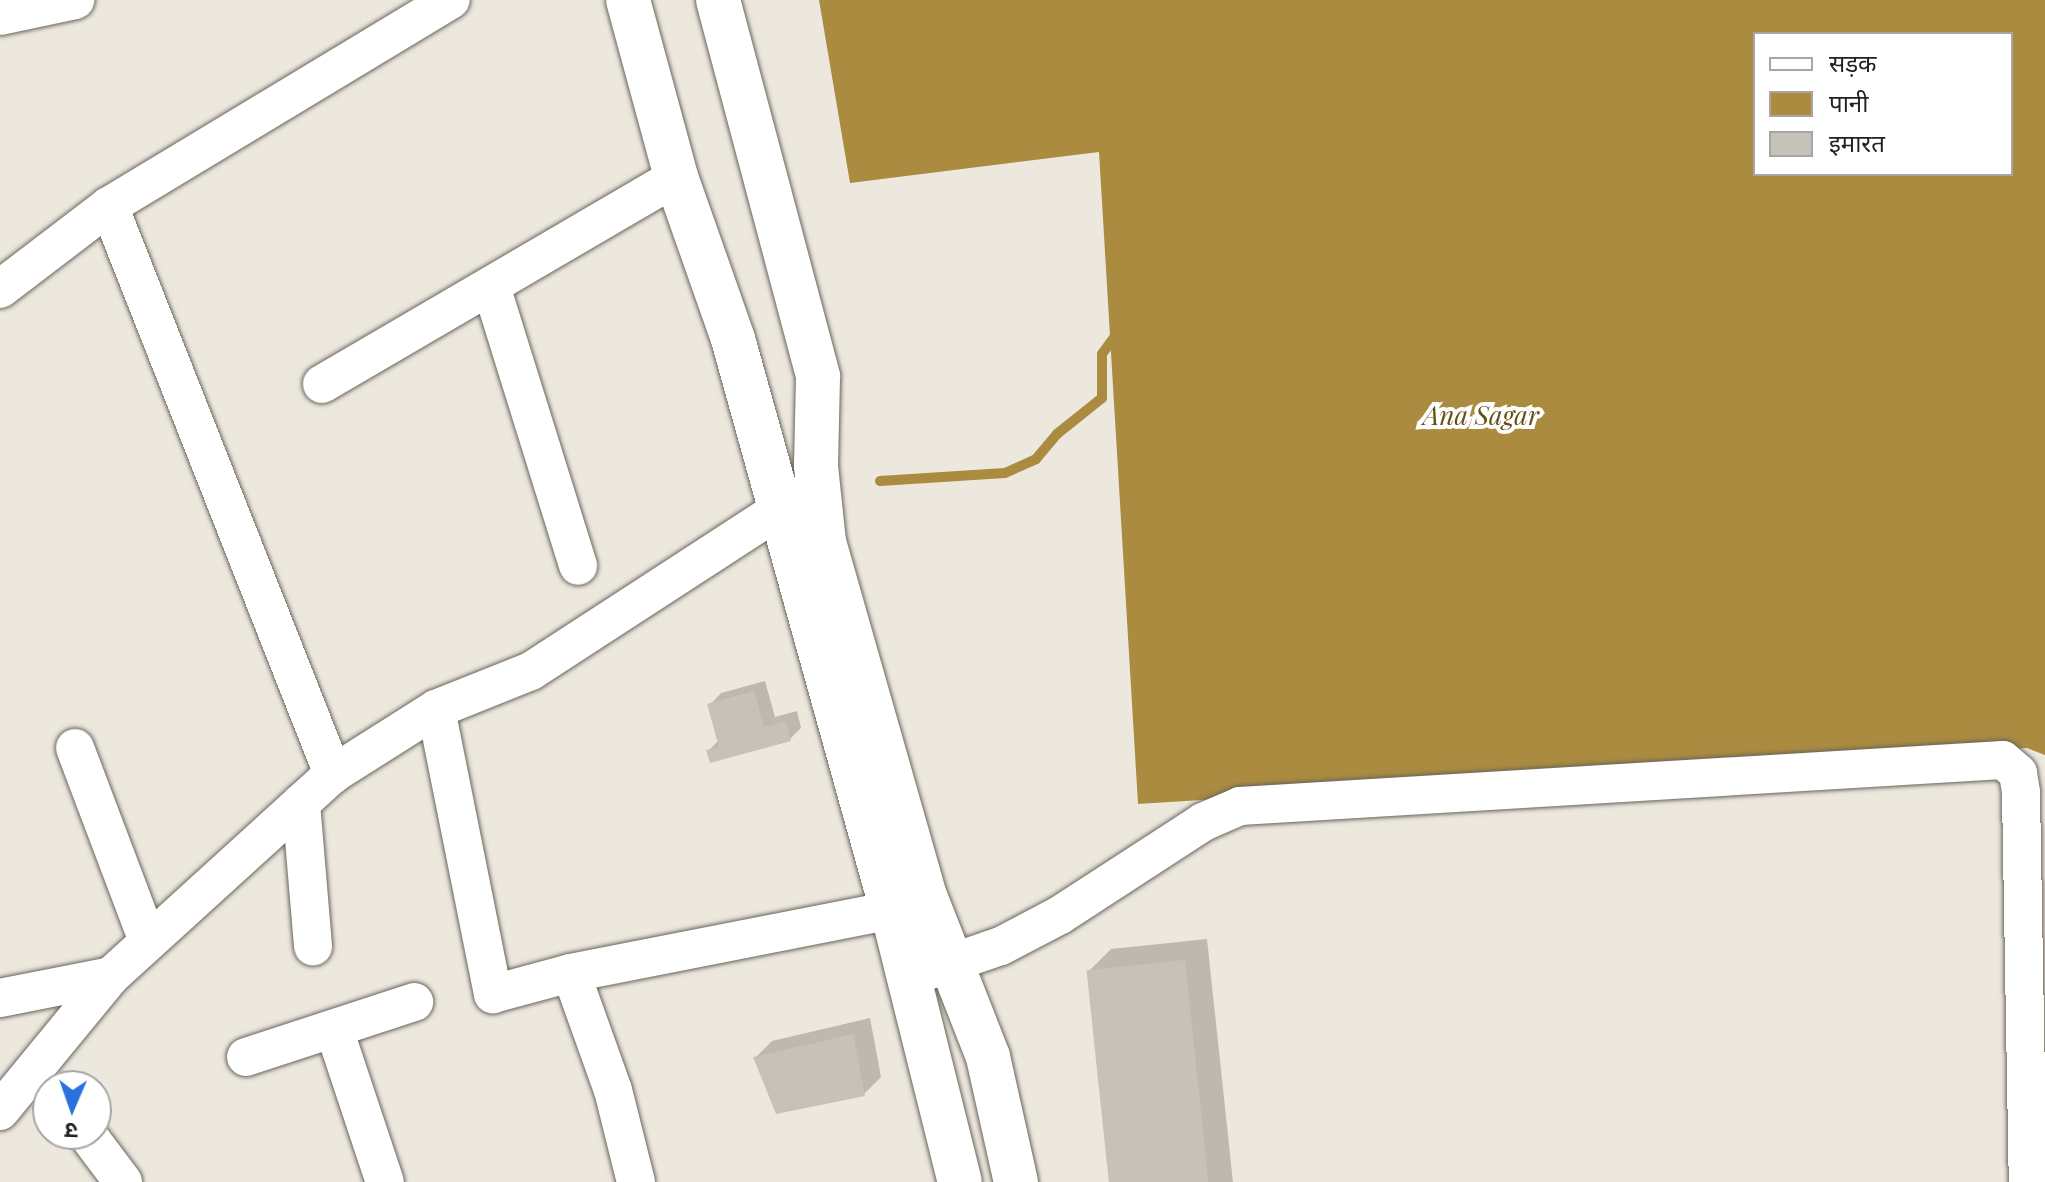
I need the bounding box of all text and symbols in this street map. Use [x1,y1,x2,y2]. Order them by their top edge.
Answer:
legend [1753,32,2013,176]
text: सड़क [1829,46,1877,78]
text: पानी [1829,86,1868,118]
text: इमारत [1829,126,1885,158]
water label: Ana Sagar [1423,399,1539,431]
north arrow [32,1070,112,1150]
text: उ [64,1117,78,1147]

